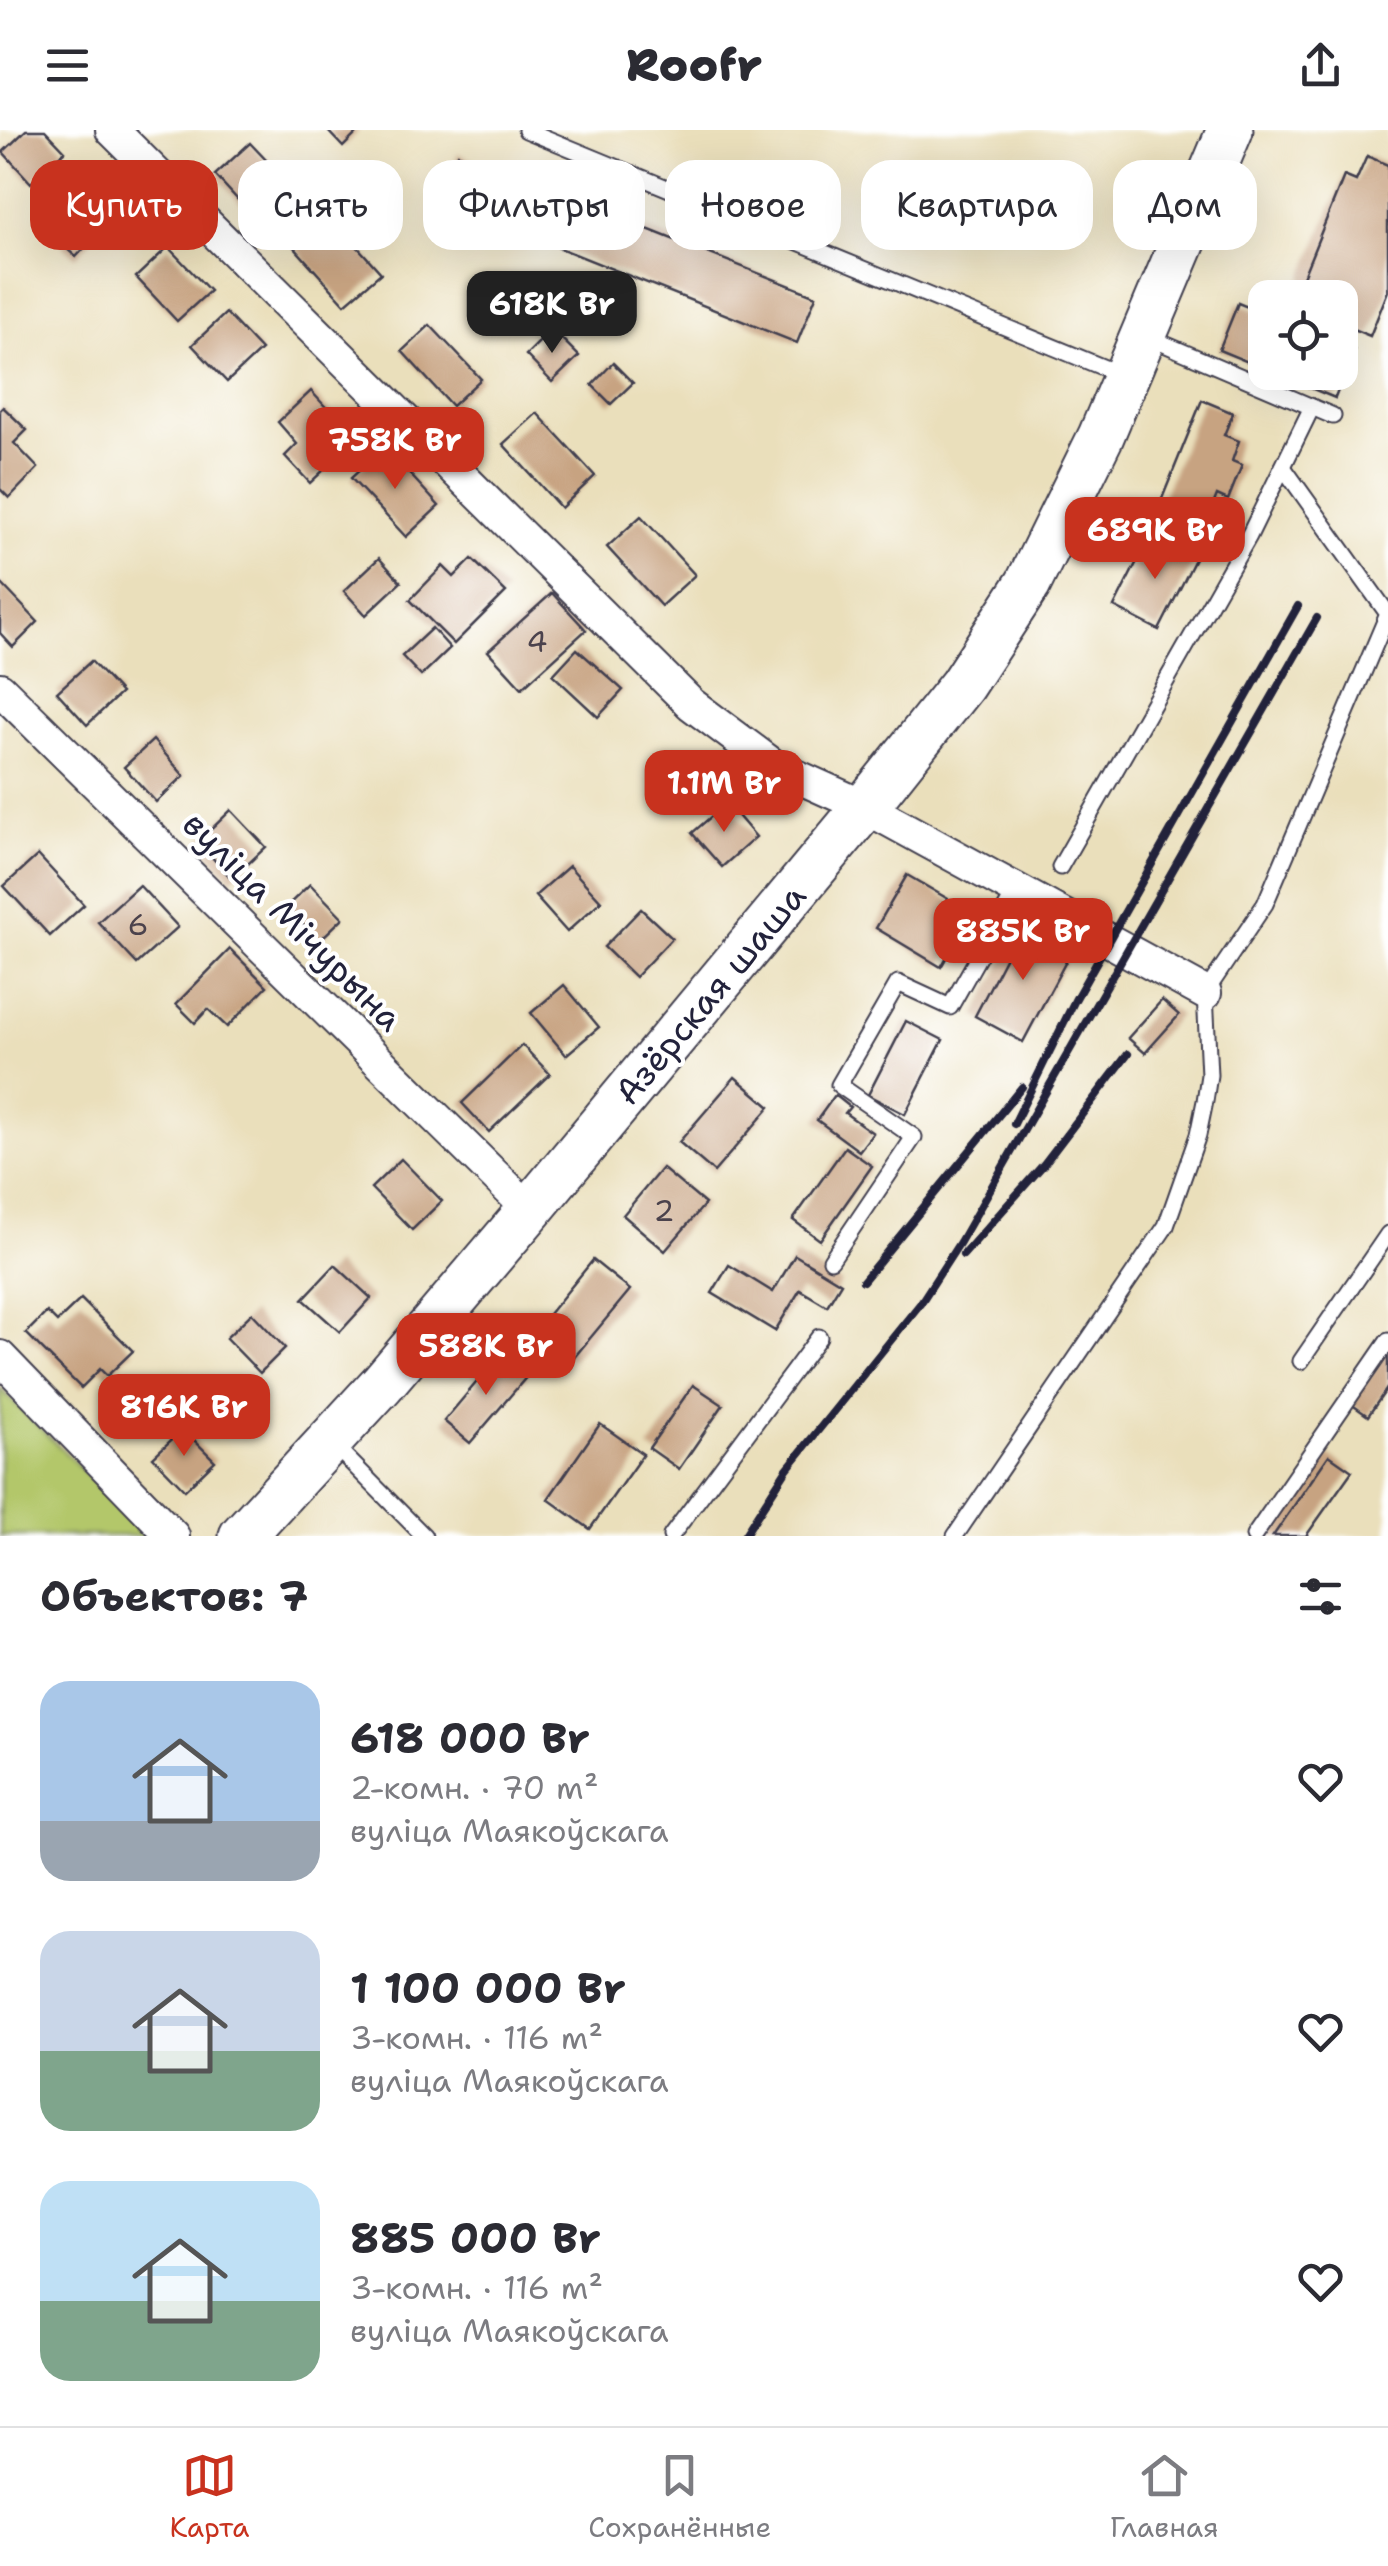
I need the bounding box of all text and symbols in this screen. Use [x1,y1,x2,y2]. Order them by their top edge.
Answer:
text: Roofr [626,35,762,95]
icon: menu [40,38,95,93]
icon: share [1293,38,1348,93]
chip: Купить [30,160,218,250]
chip: Снять [238,160,403,250]
chip: Фильтры [423,160,645,250]
chip: Новое [665,160,841,250]
chip: Квартира [861,160,1093,250]
chip: Дом [1113,160,1257,250]
pin: 618K Br [460,271,644,356]
map controls [1248,280,1358,390]
button: locate [1248,280,1358,390]
text: 618K Br [489,282,615,325]
pin: 758K Br [303,407,487,492]
text: 758K Br [328,418,462,461]
pin: 689K Br [1063,497,1247,582]
text: 689K Br [1087,508,1223,551]
house number: 4 [527,621,548,662]
pin: 1.1M Br [632,750,816,835]
text: 1.1M Br [667,761,781,804]
street label: вуліца Мічурына [173,801,413,1041]
street label: Азёрская шаша [604,874,816,1114]
pin: 885K Br [931,898,1115,983]
house number: 6 [128,904,149,945]
text: 885K Br [956,909,1090,952]
house number: 2 [654,1190,675,1231]
pin: 588K Br [394,1313,578,1398]
text: 588K Br [419,1324,553,1367]
pin: 816K Br [92,1374,276,1459]
text: 816K Br [120,1385,248,1428]
text: Объектов: 7 [40,1568,308,1624]
icon: filters [1293,1569,1348,1624]
text: 618 000 Br [350,1710,590,1766]
icon: home [120,1721,240,1841]
icon: heart [1293,1754,1348,1809]
text: 2-комн. · 70 m² [350,1766,598,1809]
text: вуліца Маякоўскага [350,1809,669,1852]
text: 1 100 000 Br [350,1960,626,2016]
icon: home [120,1971,240,2091]
icon: heart [1293,2004,1348,2059]
text: 3-комн. · 116 m² [350,2016,603,2059]
text: вуліца Маякоўскага [350,2059,669,2102]
text: 885 000 Br [350,2210,601,2266]
icon: home [120,2221,240,2341]
icon: heart [1293,2254,1348,2309]
text: 3-комн. · 116 m² [350,2266,603,2309]
text: вуліца Маякоўскага [350,2309,669,2352]
tab: Карта [169,2448,250,2546]
tab: Сохранённые [588,2448,771,2546]
tab: Главная [1110,2448,1219,2546]

